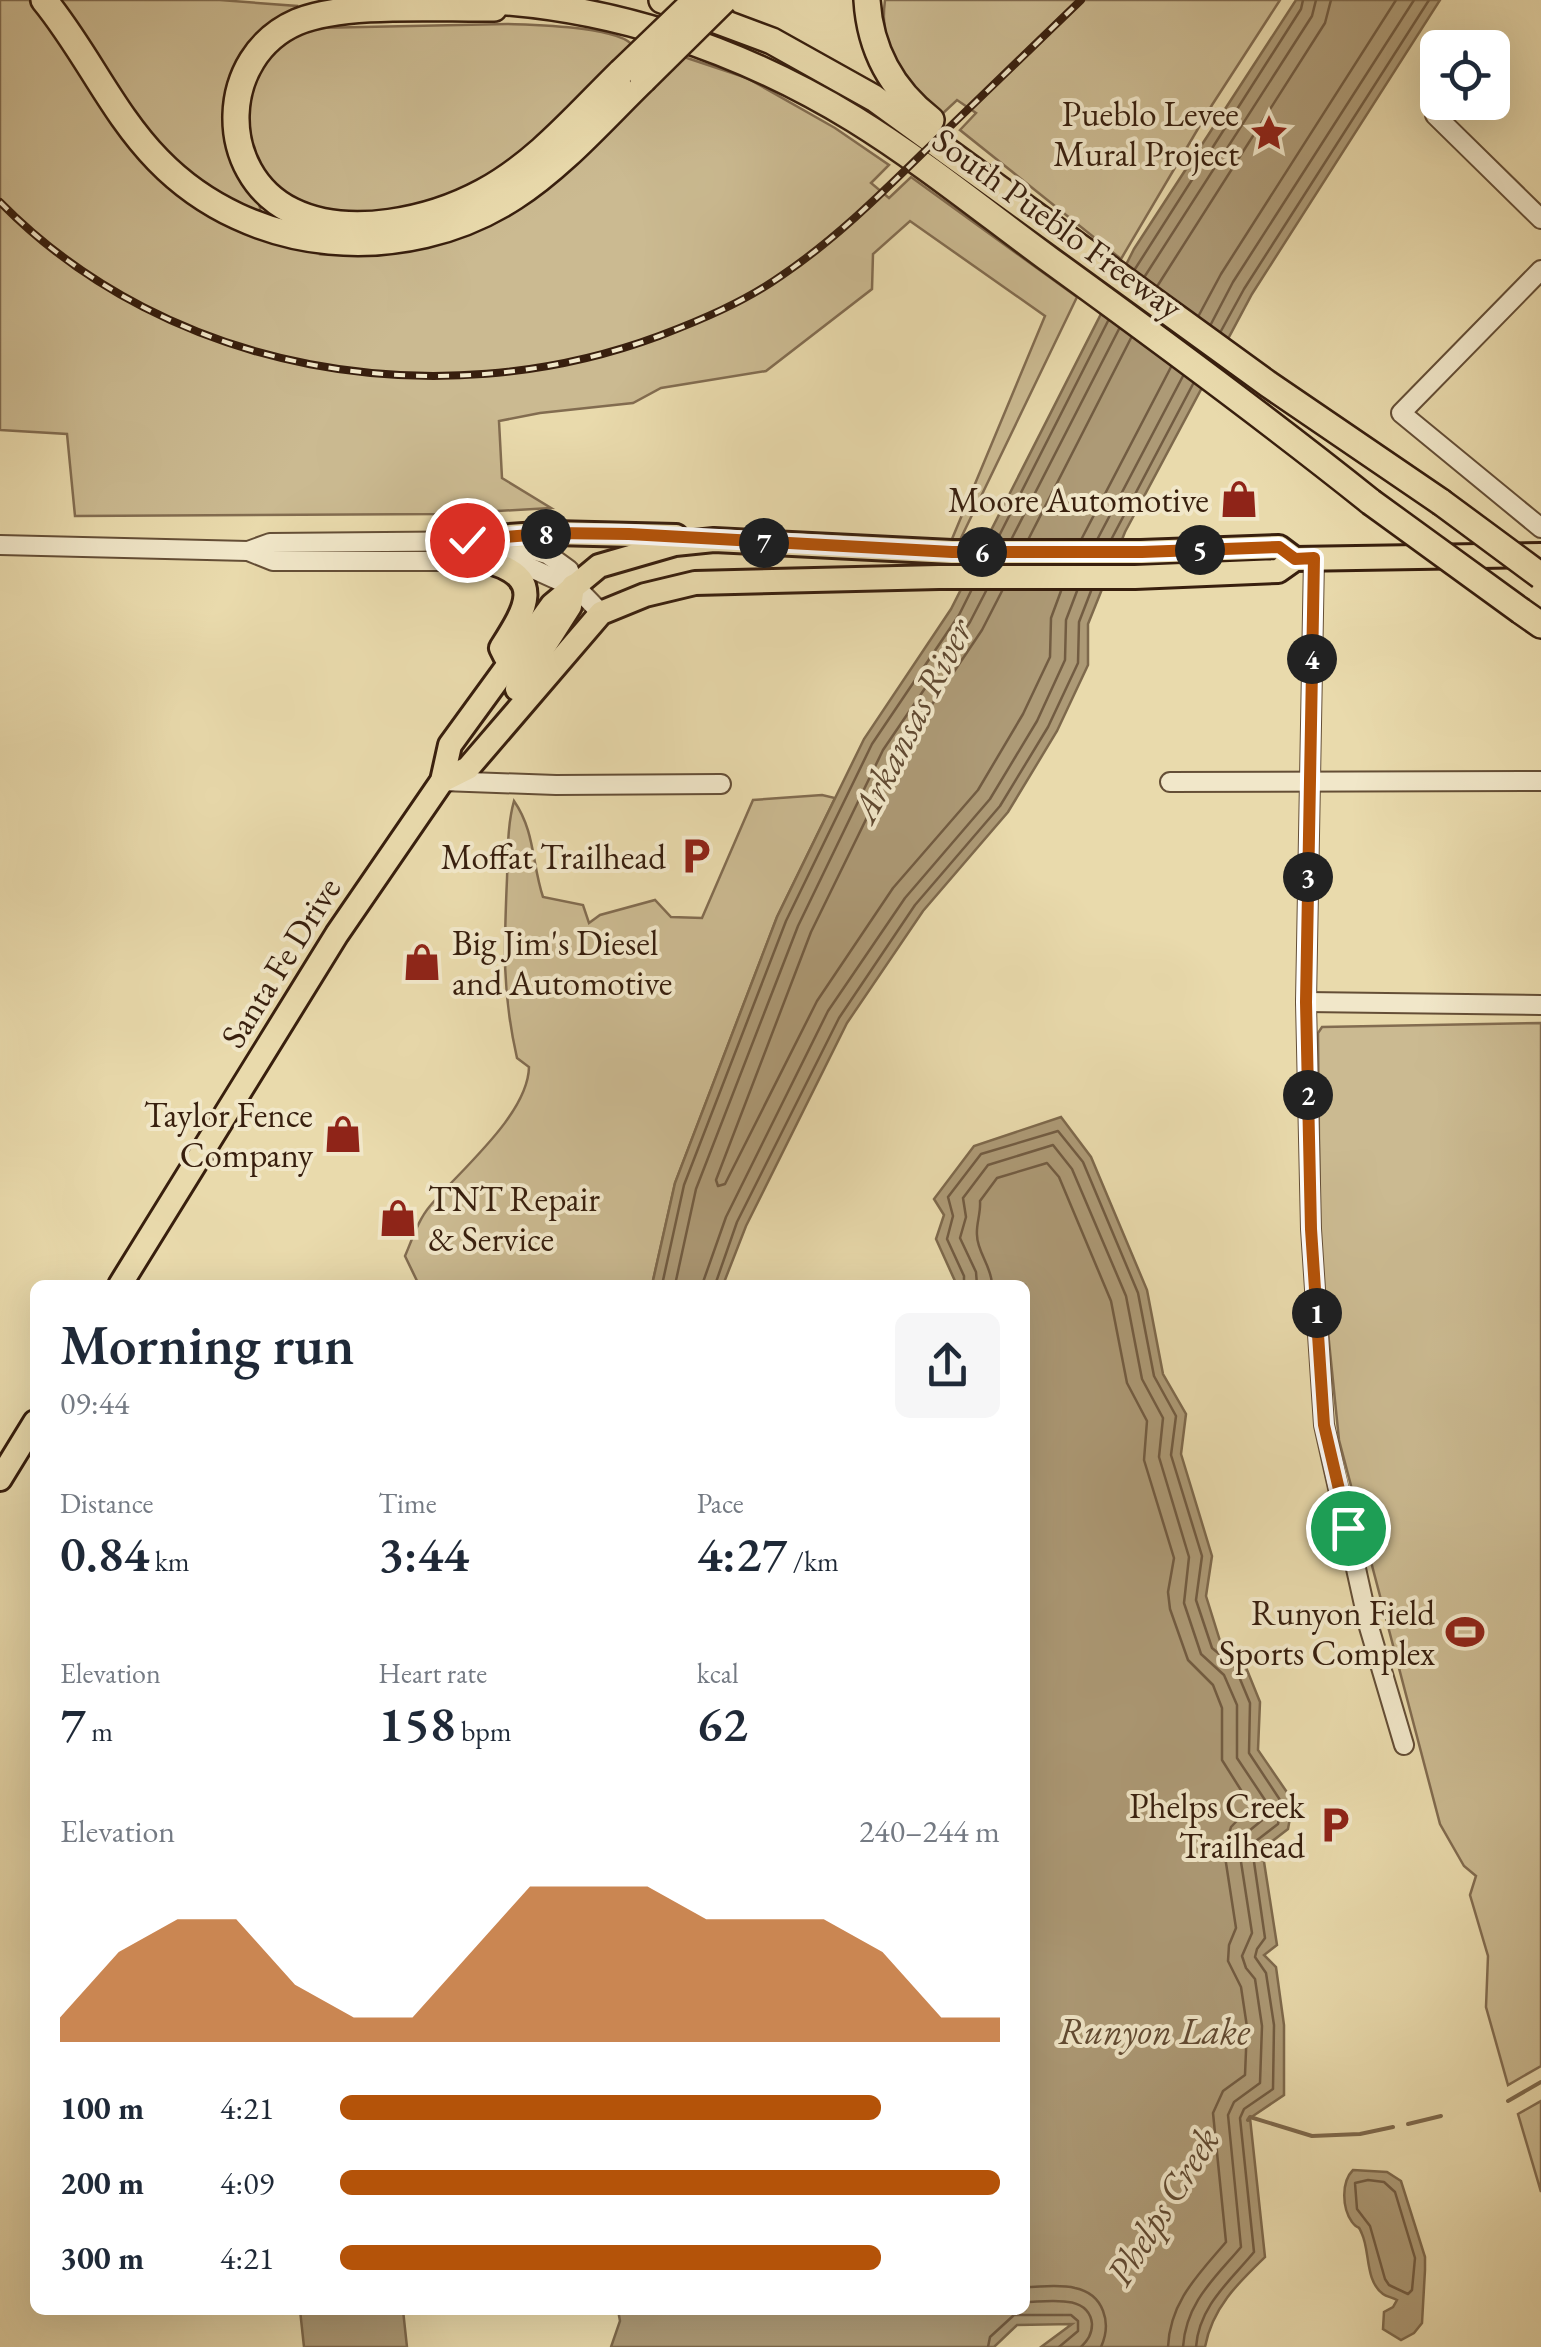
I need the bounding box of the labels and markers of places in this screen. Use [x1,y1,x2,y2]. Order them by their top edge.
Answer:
place label: Pueblo Levee Mural Project [1053,91,1239,176]
place icon: Pueblo Levee Mural Project [1248,112,1290,154]
place label: Moore Automotive [948,477,1209,522]
shop icon: Moore Automotive [1218,478,1260,520]
pin [425,498,510,583]
pin: 8 [521,509,571,559]
pin: 7 [739,518,789,568]
pin: 5 [1175,525,1225,575]
pin: 6 [957,527,1007,577]
pin: 4 [1287,634,1337,684]
place label: Moffat Trailhead [441,834,666,879]
parking icon: Moffat Trailhead [675,835,717,877]
pin: 3 [1283,852,1333,902]
place label: Big Jim's Diesel and Automotive [452,920,672,1005]
shop icon: Big Jim's Diesel and Automotive [401,941,443,983]
pin: 2 [1283,1070,1333,1120]
place label: Taylor Fence Company [144,1092,314,1177]
shop icon: Taylor Fence Company [322,1113,364,1155]
place label: TNT Repair & Service [428,1176,600,1261]
shop icon: TNT Repair & Service [377,1197,419,1239]
pin: 1 [1292,1288,1342,1338]
pin [1306,1486,1391,1571]
place label: Runyon Field Sports Complex [1219,1590,1435,1675]
sports icon: Runyon Field Sports Complex [1444,1611,1486,1653]
place label: Phelps Creek Trailhead [1129,1783,1306,1868]
parking icon: Phelps Creek Trailhead [1314,1804,1356,1846]

